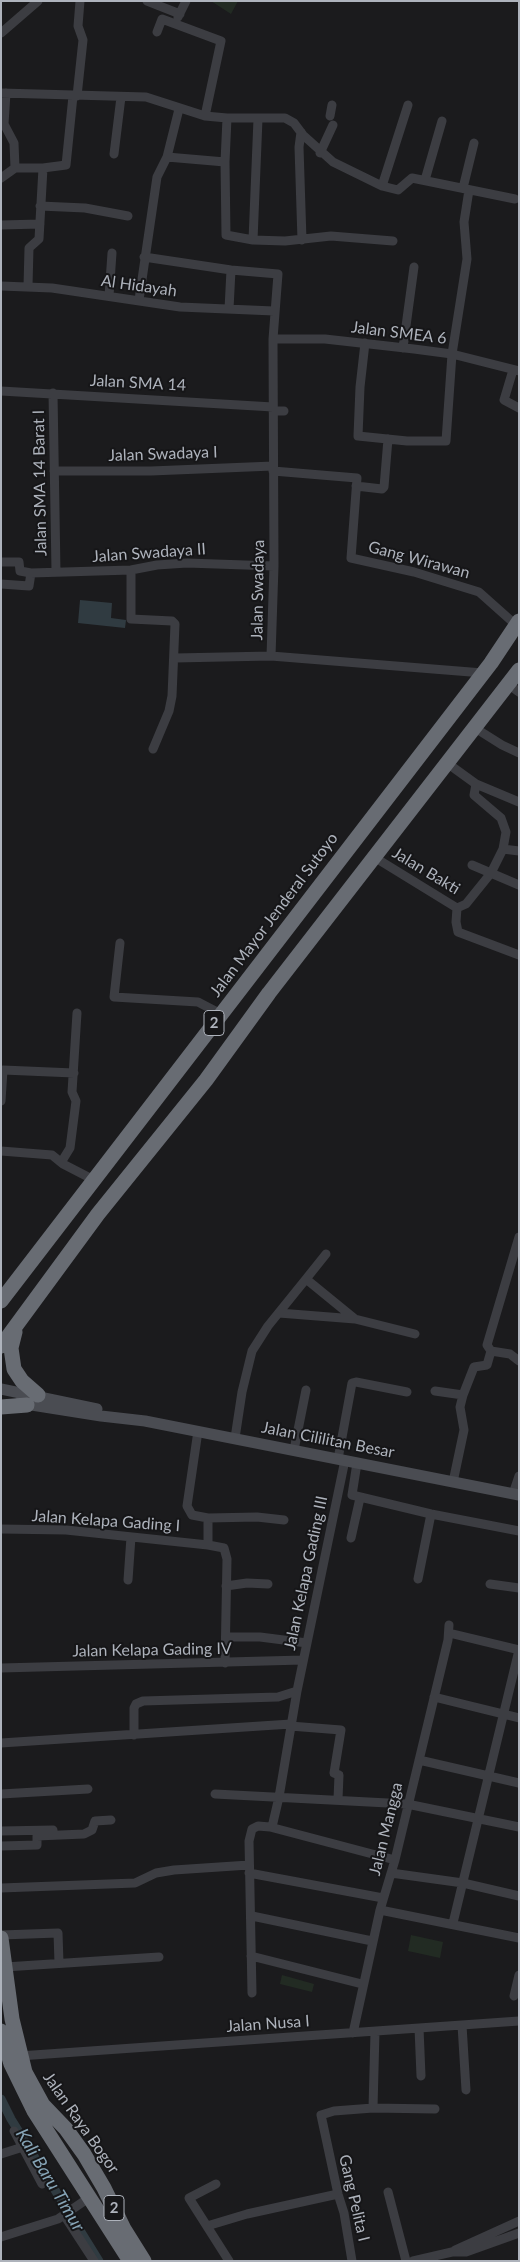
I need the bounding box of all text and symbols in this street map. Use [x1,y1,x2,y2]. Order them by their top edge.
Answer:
street label: Al Hidayah [100,271,178,301]
street label: Jalan SMEA 6 [350,318,448,348]
street label: Jalan SMA 14 [89,371,187,395]
street label: Jalan SMA 14 Barat I [29,410,51,556]
street label: Jalan Swadaya I [108,442,218,466]
street label: Gang Wirawan [366,537,472,583]
street label: Jalan Swadaya II [92,539,206,567]
street label: Jalan Swadaya [248,539,268,641]
street label: Jalan Mayor Jenderal Sutoyo [206,829,342,1001]
street label: Jalan Bakti [389,843,463,899]
road number: 2 [204,1010,224,1036]
street label: Jalan Cililitan Besar [260,1418,396,1462]
street label: Jalan Kelapa Gading III [280,1494,332,1652]
street label: Jalan Kelapa Gading I [31,1506,181,1536]
street label: Jalan Kelapa Gading IV [72,1639,232,1661]
street label: Jalan Mangga [365,1780,407,1878]
street label: Jalan Nusa I [226,2012,310,2036]
street label: Jalan Raya Bogor [39,2069,123,2177]
water label: Kali Baru Timur [11,2125,89,2235]
street label: Gang Pelita I [335,2153,373,2243]
road number: 2 [104,2196,124,2220]

